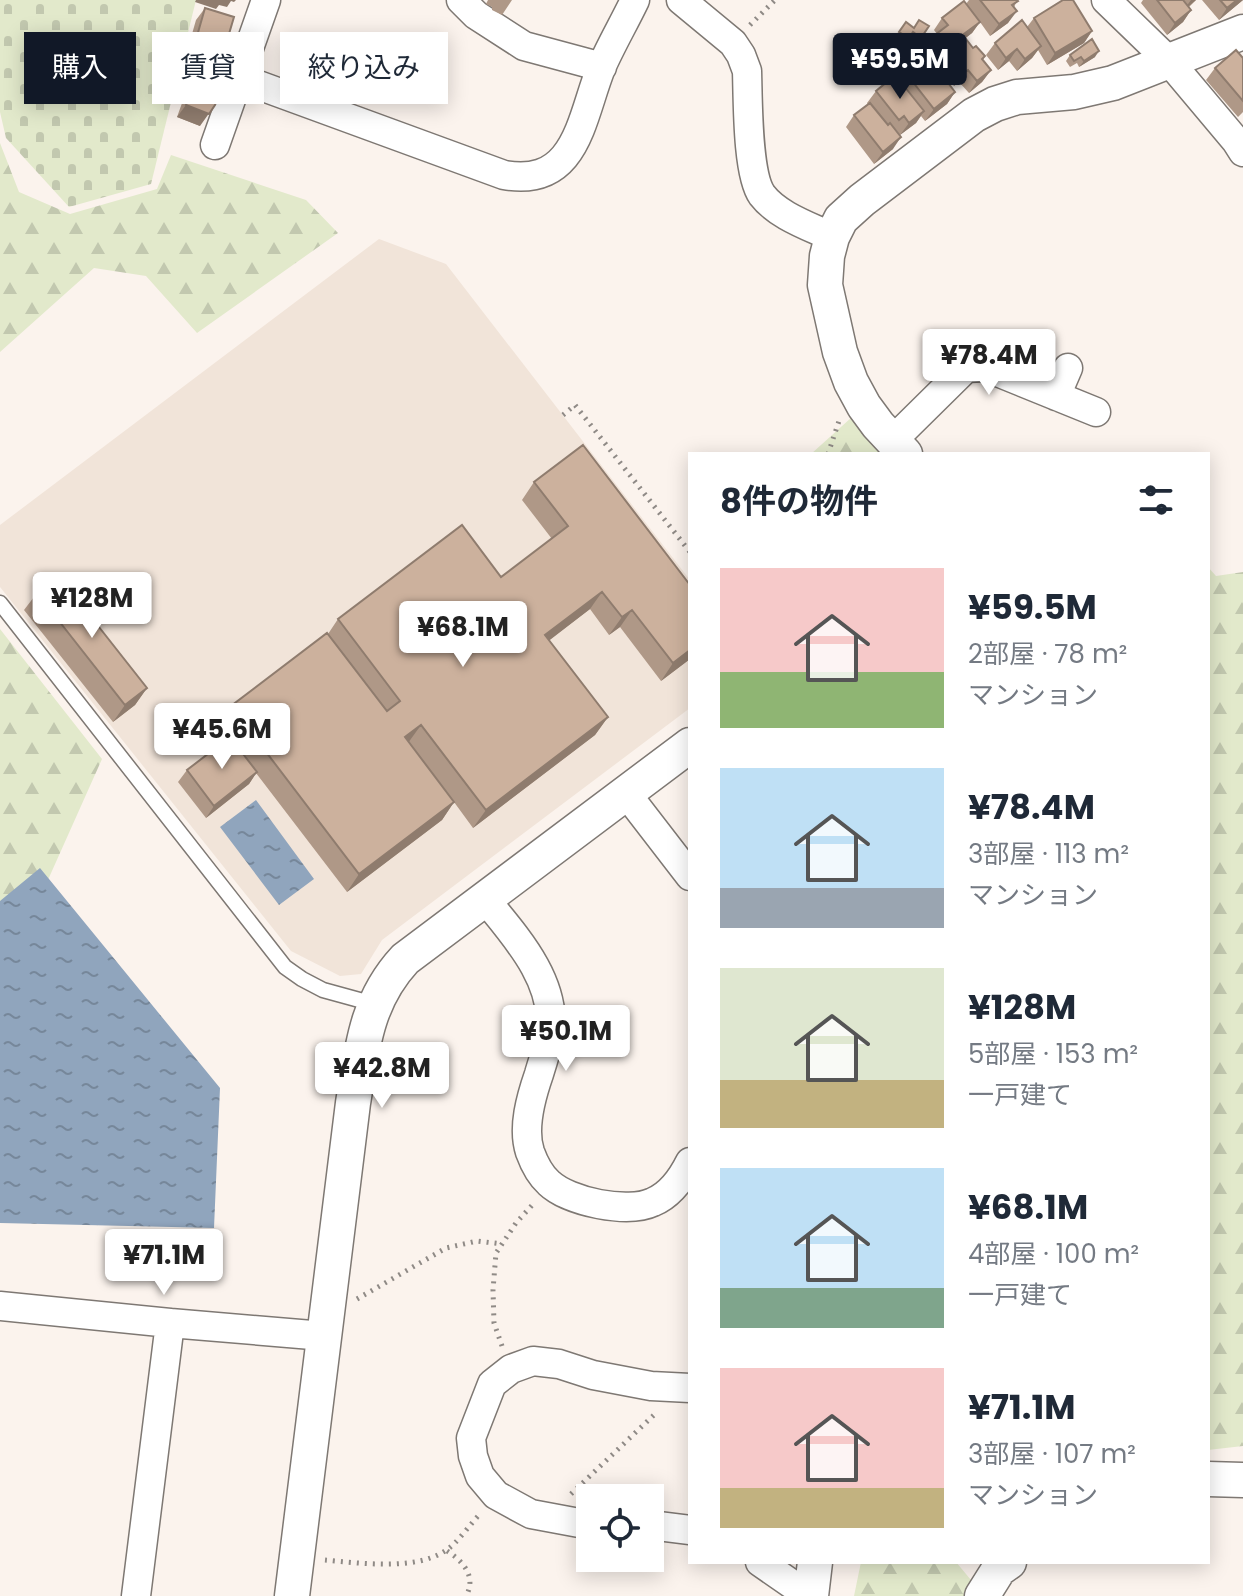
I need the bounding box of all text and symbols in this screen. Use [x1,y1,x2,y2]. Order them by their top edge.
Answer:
chip: 購入 [24,32,136,104]
chip: 賃貸 [152,32,264,104]
chip: 絞り込み [280,32,448,104]
pin: ¥59.5M [835,33,965,101]
text: ¥59.5M [851,41,949,77]
pin: ¥78.4M [924,329,1054,397]
text: ¥78.4M [940,337,1038,373]
text: 8件の物件 [720,477,878,525]
icon: filters [1134,478,1178,522]
pin: ¥128M [36,572,148,640]
text: ¥128M [51,580,133,616]
text: ¥59.5M [968,583,1097,631]
icon: home [784,600,880,696]
pin: ¥68.1M [398,601,528,669]
text: ¥68.1M [417,609,509,645]
text: 2部屋 · 78 m² [968,636,1127,672]
text: マンション [968,677,1098,713]
pin: ¥45.6M [157,703,287,771]
text: ¥45.6M [172,711,272,747]
text: ¥78.4M [968,783,1095,831]
icon: home [784,800,880,896]
text: 3部屋 · 113 m² [968,836,1129,872]
text: マンション [968,877,1098,913]
text: ¥128M [968,983,1076,1031]
icon: home [784,1000,880,1096]
pin: ¥50.1M [501,1005,631,1073]
text: ¥50.1M [520,1013,612,1049]
text: 5部屋 · 153 m² [968,1036,1138,1072]
pin: ¥42.8M [317,1042,447,1110]
text: ¥42.8M [333,1050,431,1086]
text: 一戸建て [968,1077,1072,1113]
text: ¥68.1M [968,1183,1088,1231]
icon: home [784,1200,880,1296]
pin: ¥71.1M [99,1229,229,1297]
text: 4部屋 · 100 m² [968,1236,1139,1272]
text: ¥71.1M [123,1237,205,1273]
text: 一戸建て [968,1277,1072,1313]
text: ¥71.1M [968,1383,1075,1431]
icon: home [784,1400,880,1496]
text: 3部屋 · 107 m² [968,1436,1136,1472]
text: マンション [968,1477,1098,1513]
map controls [576,1484,664,1572]
button: locate [576,1484,664,1572]

